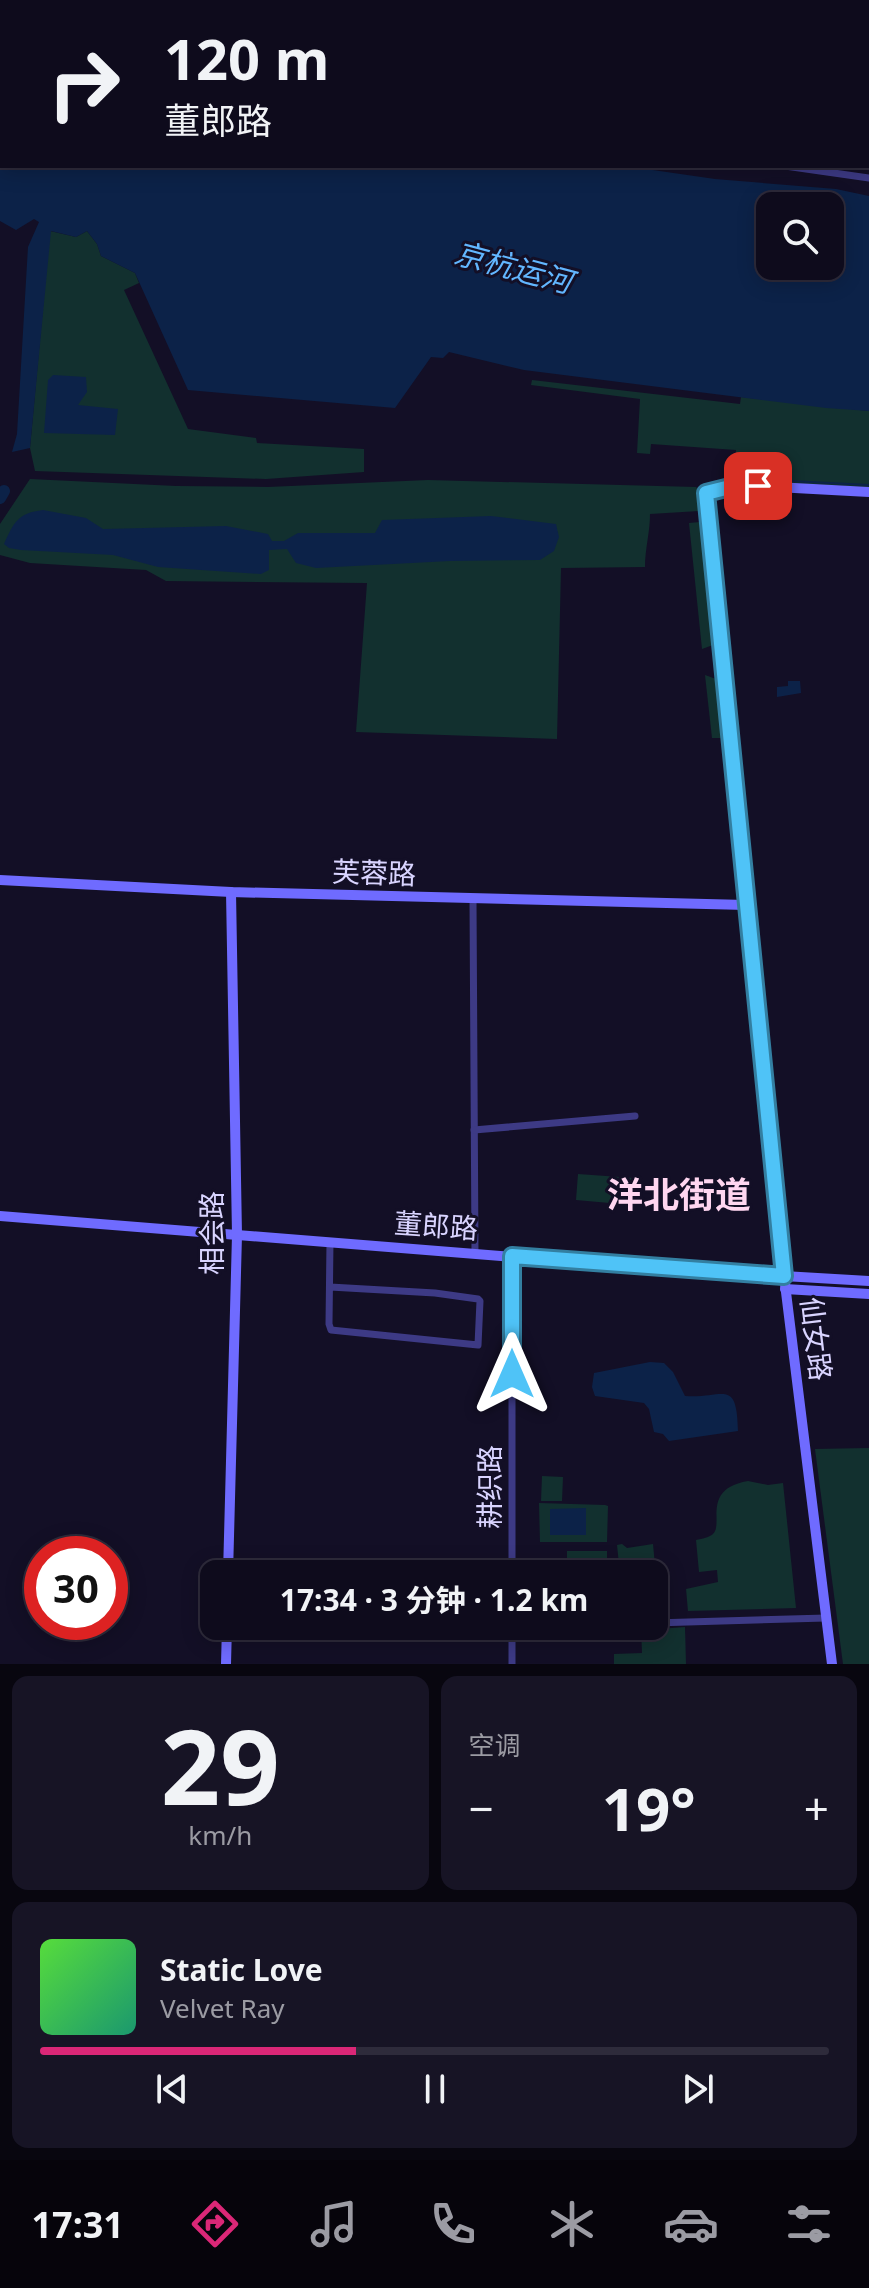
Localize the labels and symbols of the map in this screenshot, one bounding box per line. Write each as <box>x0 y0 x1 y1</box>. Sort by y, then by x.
water label: 京杭运河 <box>450 231 581 303</box>
pin <box>724 452 792 520</box>
street label: 芙蓉路 <box>331 852 417 892</box>
district label: 洋北街道 <box>607 1170 751 1219</box>
street label: 相会路 <box>192 1191 230 1275</box>
street label: 董郎路 <box>393 1203 479 1247</box>
street label: 仙女路 <box>793 1295 841 1383</box>
position arrow <box>470 1332 554 1416</box>
street label: 耕织路 <box>470 1445 508 1529</box>
speed limit sign: 30 <box>24 1536 128 1640</box>

